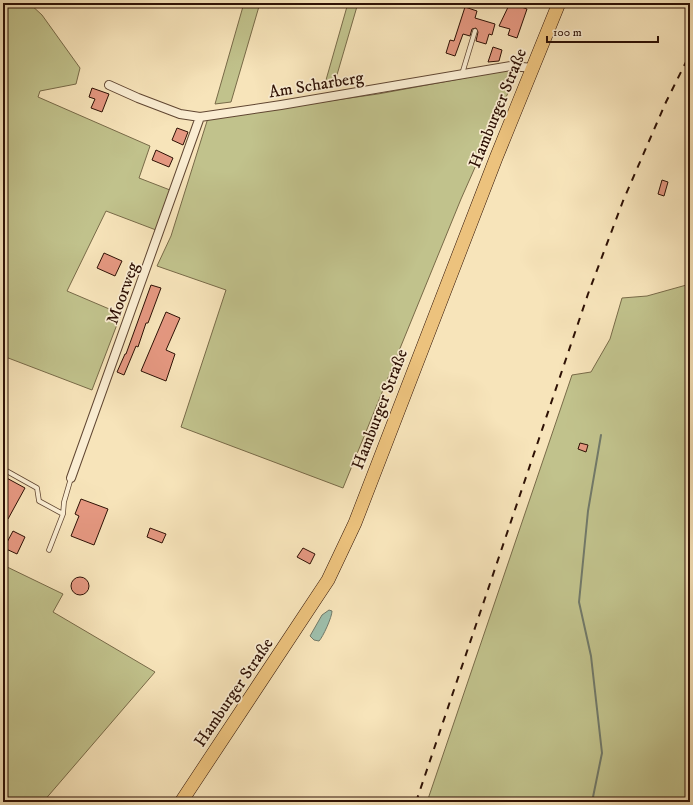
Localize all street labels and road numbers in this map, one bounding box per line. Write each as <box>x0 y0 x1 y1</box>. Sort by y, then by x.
street label: Hamburger Straße <box>464 45 532 171</box>
street label: Am Scharberg <box>267 67 366 103</box>
street label: Moorweg <box>102 259 145 327</box>
street label: Hamburger Straße <box>347 346 413 473</box>
street label: Hamburger Straße <box>189 634 279 751</box>

